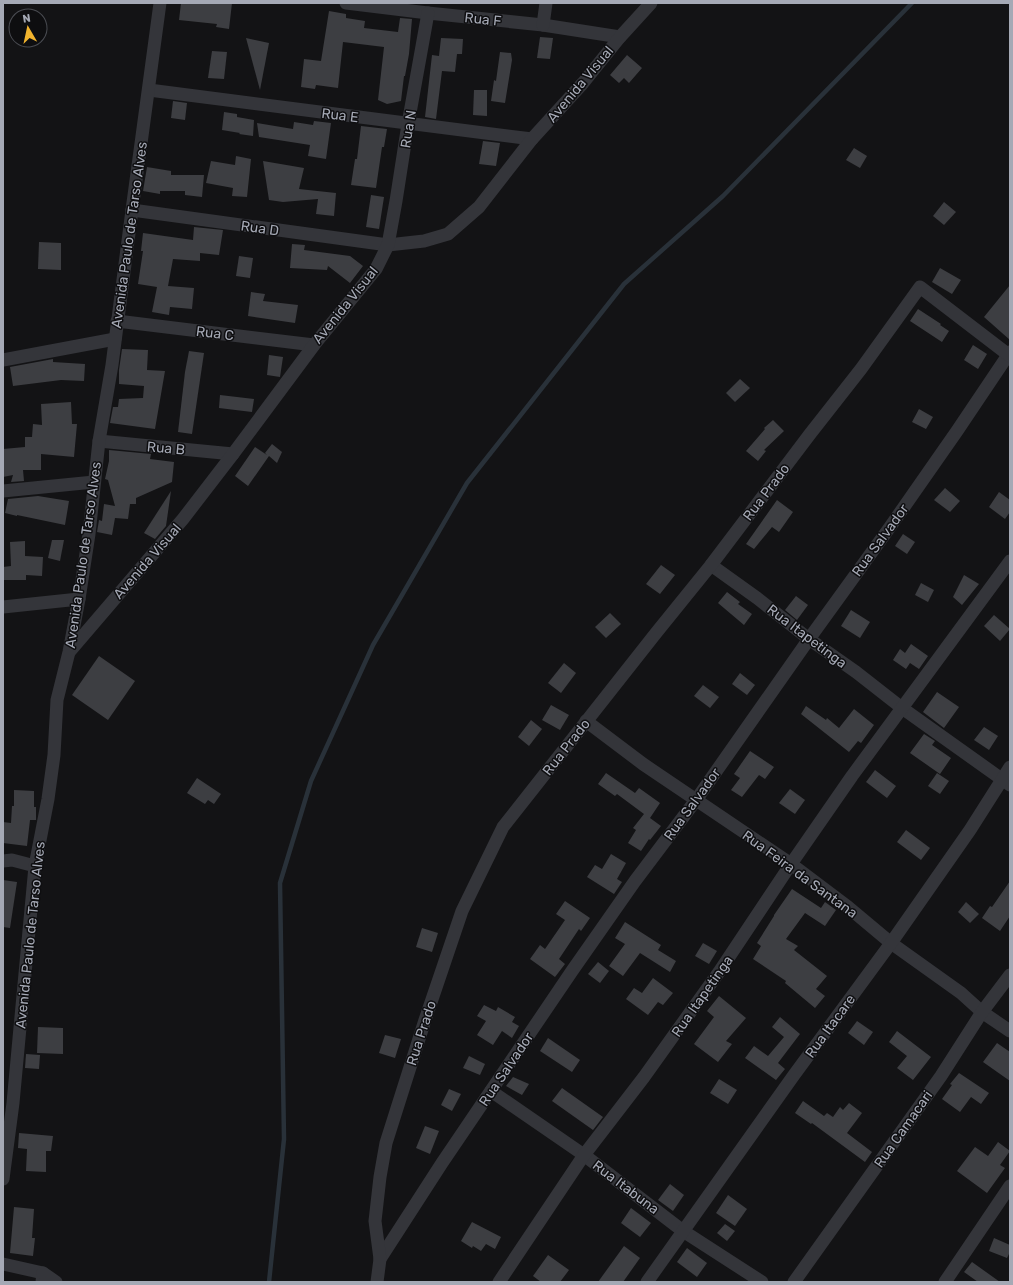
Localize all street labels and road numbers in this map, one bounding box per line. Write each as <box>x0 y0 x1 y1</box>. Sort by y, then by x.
street label: Rua F <box>464 9 502 30</box>
street label: Avenida Visual <box>544 43 617 126</box>
street label: Rua E <box>320 105 359 126</box>
street label: Rua N <box>397 109 420 149</box>
street label: Avenida Paulo de Tarso Alves <box>108 141 151 329</box>
street label: Rua D <box>240 217 280 240</box>
street label: Avenida Visual <box>309 263 382 347</box>
street label: Rua C <box>195 323 235 344</box>
street label: Rua B <box>146 438 186 459</box>
street label: Rua Prado <box>739 460 793 524</box>
street label: Avenida Paulo de Tarso Alves <box>62 461 105 649</box>
street label: Rua Salvador <box>848 500 913 580</box>
street label: Avenida Visual <box>110 520 185 603</box>
street label: Rua Itapetinga <box>764 601 850 672</box>
street label: Rua Prado <box>539 716 594 779</box>
street label: Rua Salvador <box>660 764 725 844</box>
street label: Rua Feira da Santana <box>739 827 861 922</box>
street label: Avenida Paulo de Tarso Alves <box>12 841 49 1029</box>
street label: Rua Itapetinga <box>668 952 737 1040</box>
street label: Rua Itacare <box>802 991 859 1061</box>
street label: Rua Prado <box>403 999 440 1068</box>
street label: Rua Salvador <box>475 1029 538 1109</box>
street label: Rua Camacari <box>871 1087 936 1171</box>
street label: Rua Itabuna <box>589 1157 662 1218</box>

